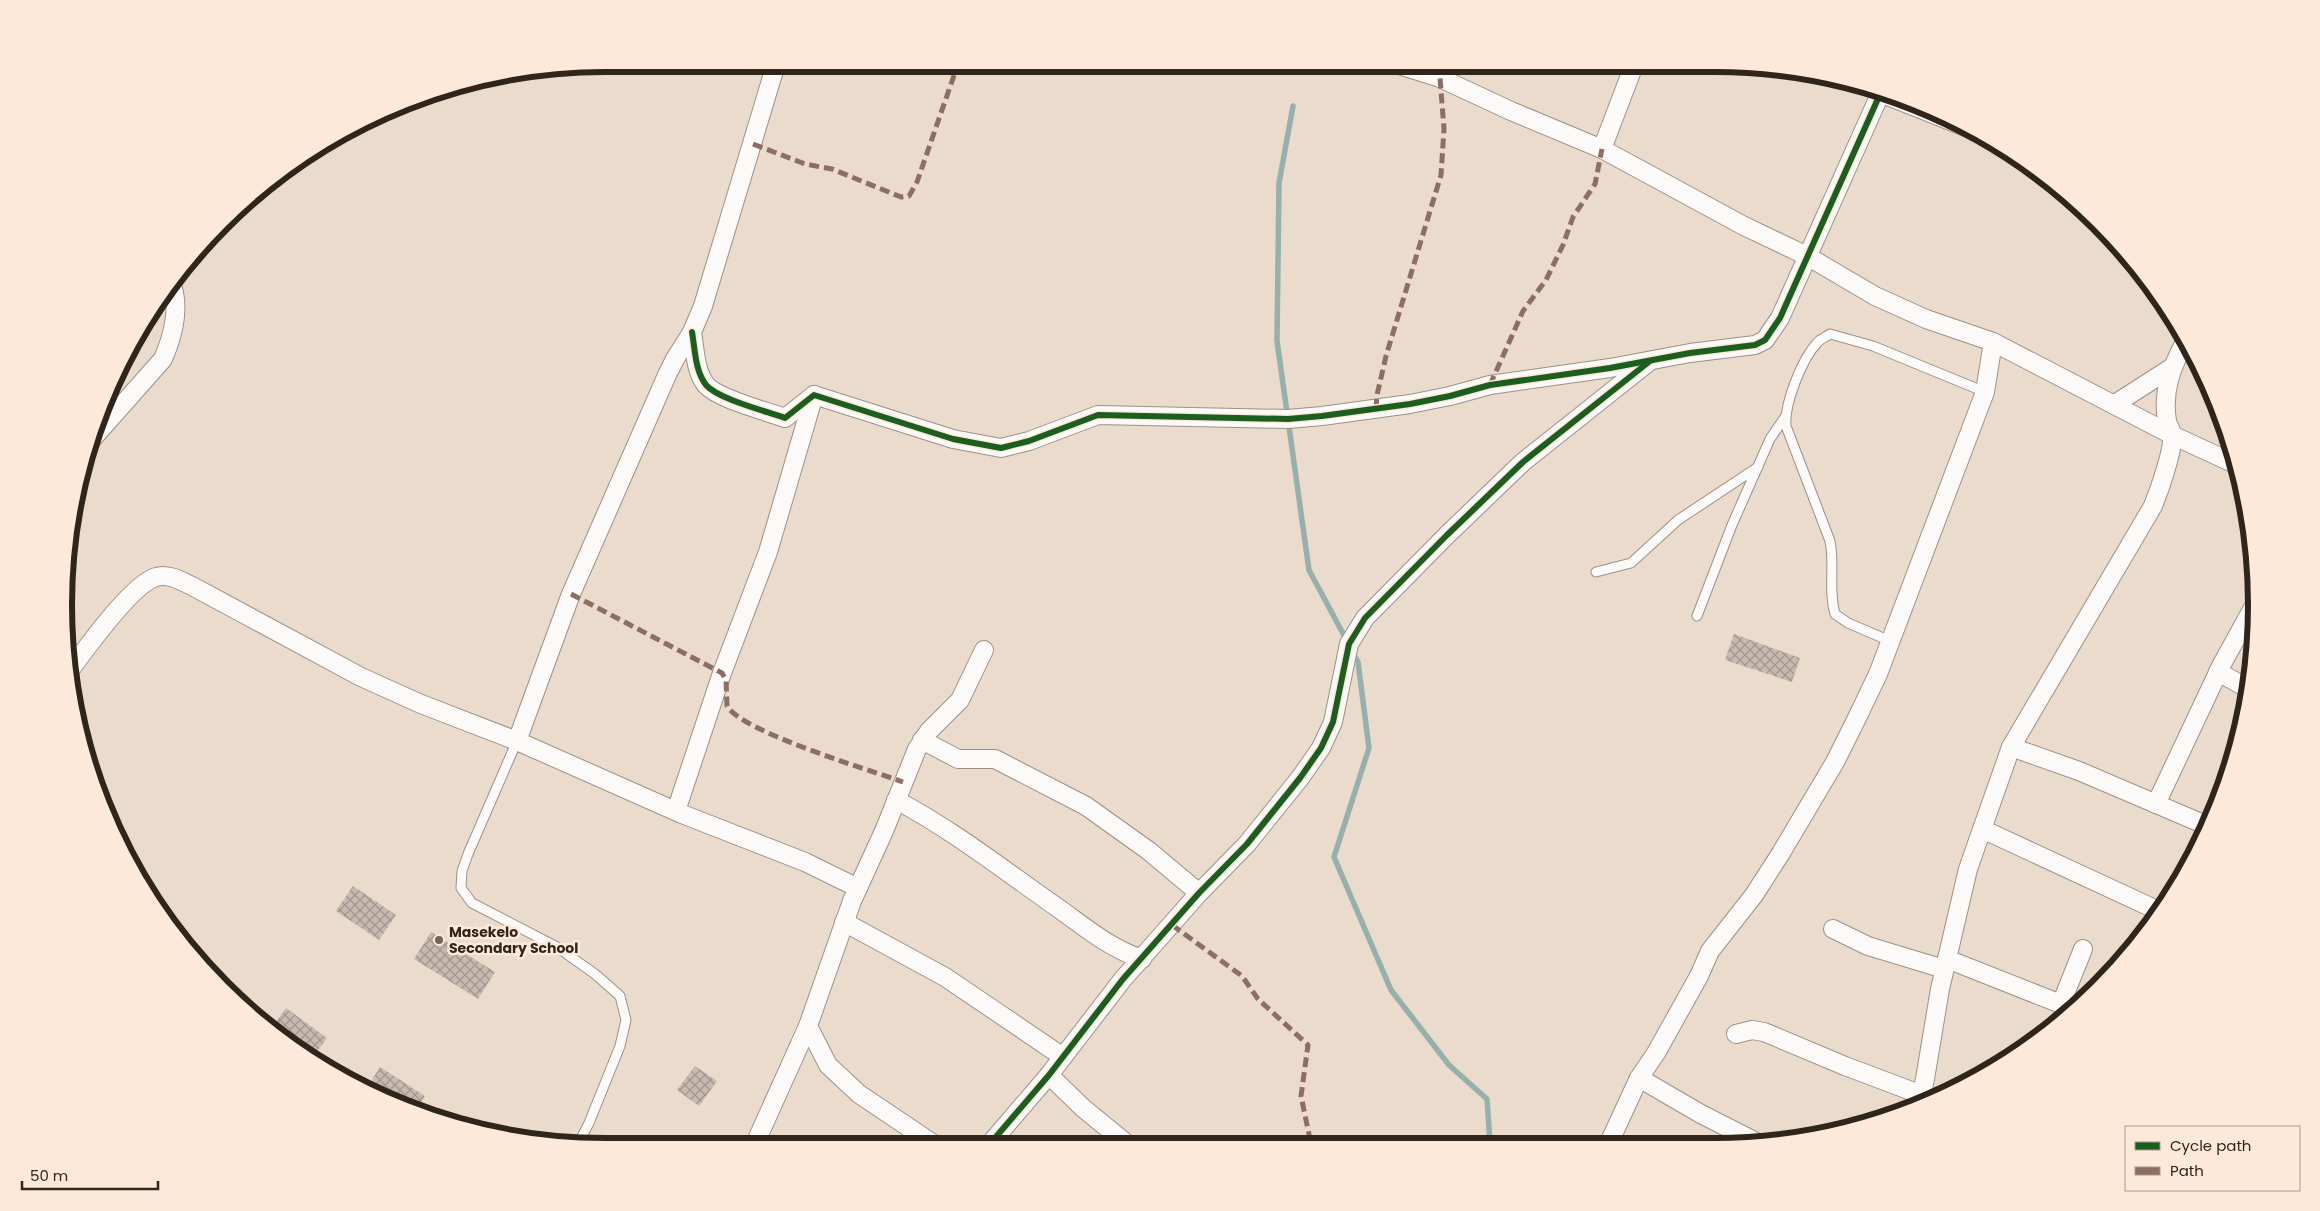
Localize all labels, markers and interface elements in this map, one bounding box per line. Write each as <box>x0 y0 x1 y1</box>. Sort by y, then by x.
place label: Masekelo Secondary School <box>449 922 578 958</box>
marker: Masekelo Secondary School <box>433 934 445 946</box>
legend <box>2125 1126 2300 1191</box>
text: Cycle path <box>2170 1135 2251 1156</box>
scale bar <box>22 1158 159 1190</box>
text: Path <box>2170 1160 2204 1181</box>
text: 50 m <box>30 1165 68 1186</box>

